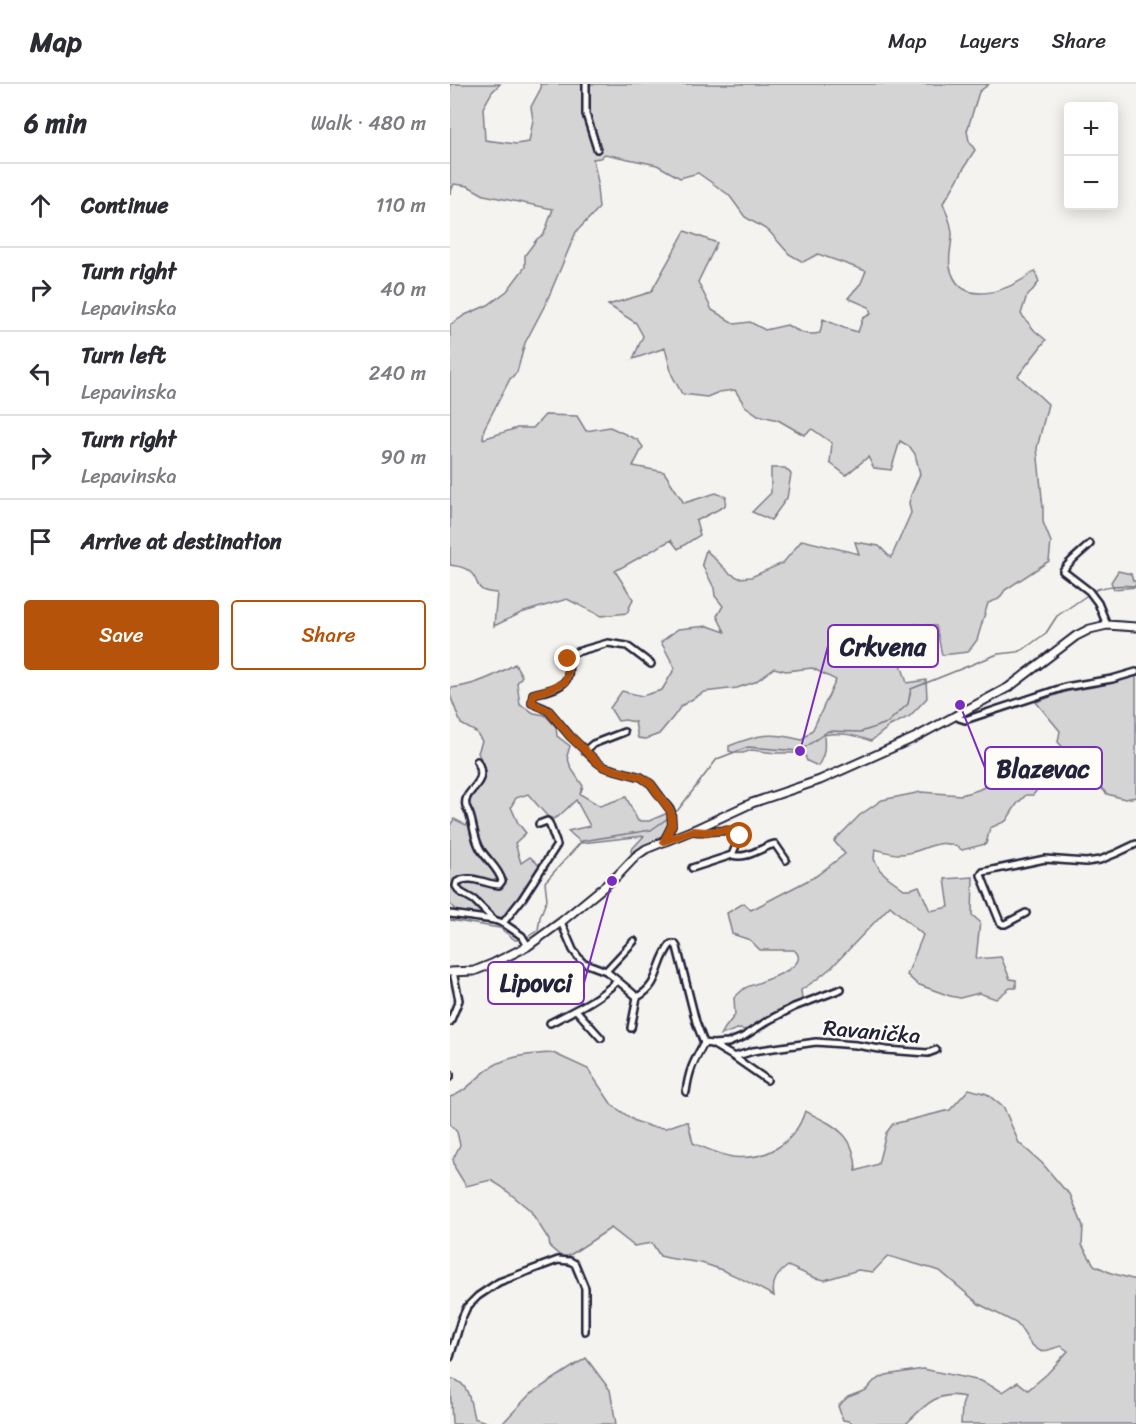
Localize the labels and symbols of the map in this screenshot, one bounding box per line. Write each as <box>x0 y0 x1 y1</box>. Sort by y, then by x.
callout: Crkvena <box>828 625 938 667</box>
text: Crkvena <box>839 626 927 668</box>
route end <box>554 645 580 671</box>
callout: Blazevac <box>985 747 1102 789</box>
text: Blazevac <box>997 748 1090 790</box>
route start <box>726 822 752 848</box>
callout: Lipovci <box>488 962 584 1004</box>
text: Lipovci <box>500 962 574 1004</box>
street label: Ravanička <box>822 1008 922 1055</box>

